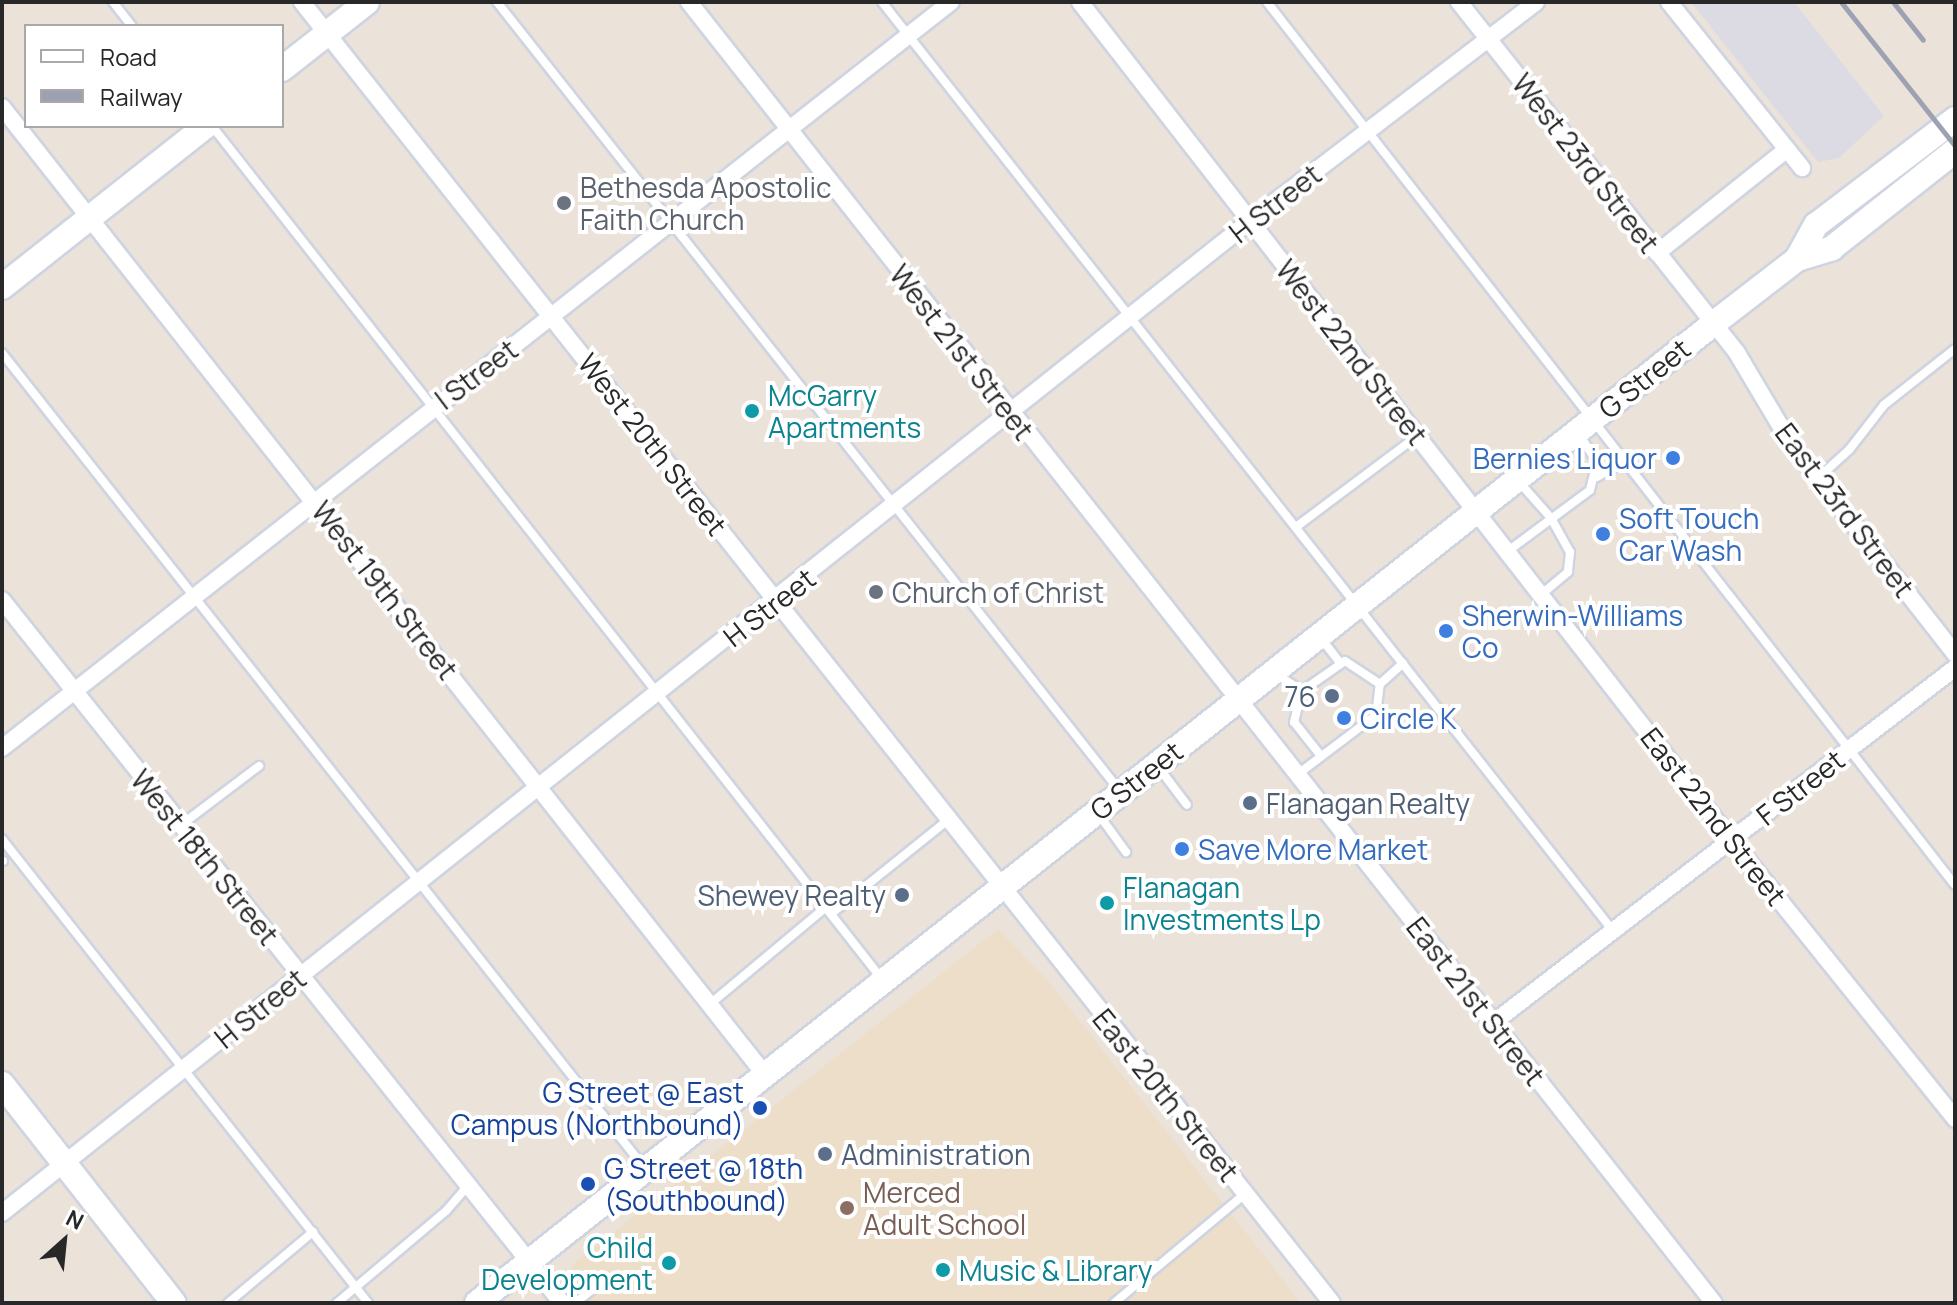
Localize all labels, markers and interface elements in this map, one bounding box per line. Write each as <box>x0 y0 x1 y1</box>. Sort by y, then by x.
legend <box>24 24 284 128</box>
text: Road <box>100 40 157 73</box>
street label: West 23rd Street <box>1506 67 1666 259</box>
text: Railway <box>100 80 183 113</box>
street label: H Street <box>1222 157 1328 249</box>
place label: Bethesda Apostolic Faith Church <box>580 170 831 236</box>
marker: Bethesda Apostolic Faith Church <box>555 194 573 212</box>
street label: West 22nd Street <box>1269 253 1435 451</box>
street label: West 21st Street <box>883 258 1041 446</box>
street label: G Street <box>1592 331 1696 425</box>
street label: I Street <box>428 332 524 416</box>
street label: West 20th Street <box>572 347 734 541</box>
place label: McGarry Apartments <box>768 378 921 444</box>
marker: McGarry Apartments <box>743 402 761 420</box>
street label: East 23rd Street <box>1769 417 1921 603</box>
place label: Bernies Liquor <box>1473 441 1657 475</box>
marker: Bernies Liquor <box>1664 449 1682 467</box>
street label: West 19th Street <box>305 494 465 686</box>
place label: Soft Touch Car Wash <box>1619 501 1759 567</box>
marker: Soft Touch Car Wash <box>1594 525 1612 543</box>
street label: H Street <box>716 561 822 653</box>
place label: Church of Christ <box>892 575 1104 609</box>
marker: Church of Christ <box>867 583 885 601</box>
place label: Sherwin-Williams Co <box>1462 598 1683 664</box>
marker: Sherwin-Williams Co <box>1437 622 1455 640</box>
place label: 76 <box>1285 679 1316 713</box>
marker: 76 <box>1323 687 1341 705</box>
place label: Circle K <box>1360 701 1457 735</box>
marker: Circle K <box>1335 709 1353 727</box>
street label: East 22nd Street <box>1634 721 1794 911</box>
street label: G Street <box>1083 734 1189 826</box>
street label: F Street <box>1749 742 1851 832</box>
street label: West 18th Street <box>124 763 286 951</box>
place label: Flanagan Realty <box>1266 786 1470 820</box>
marker: Flanagan Realty <box>1241 794 1259 812</box>
place label: Save More Market <box>1198 832 1428 866</box>
marker: Save More Market <box>1173 840 1191 858</box>
place label: Flanagan Investments Lp <box>1123 870 1321 936</box>
place label: Shewey Realty <box>698 878 886 912</box>
marker: Shewey Realty <box>893 886 911 904</box>
marker: Flanagan Investments Lp <box>1098 894 1116 912</box>
street label: East 21st Street <box>1400 910 1552 1092</box>
street label: H Street <box>208 961 312 1055</box>
street label: East 20th Street <box>1086 1002 1246 1188</box>
place label: G Street @ East Campus (Northbound) <box>451 1075 744 1141</box>
marker: G Street @ East Campus (Northbound) <box>751 1099 769 1117</box>
place label: Administration <box>841 1137 1031 1171</box>
marker: Administration <box>816 1145 834 1163</box>
place label: G Street @ 18th (Southbound) <box>604 1151 803 1217</box>
marker: G Street @ 18th (Southbound) <box>579 1175 597 1193</box>
place label: Merced Adult School <box>863 1175 1026 1241</box>
marker: Merced Adult School <box>838 1199 856 1217</box>
north arrow <box>24 1201 104 1281</box>
text: N <box>61 1203 89 1237</box>
place label: Child Development <box>481 1230 653 1296</box>
place label: Music & Library <box>959 1253 1153 1287</box>
marker: Child Development <box>660 1254 678 1272</box>
marker: Music & Library <box>934 1261 952 1279</box>

